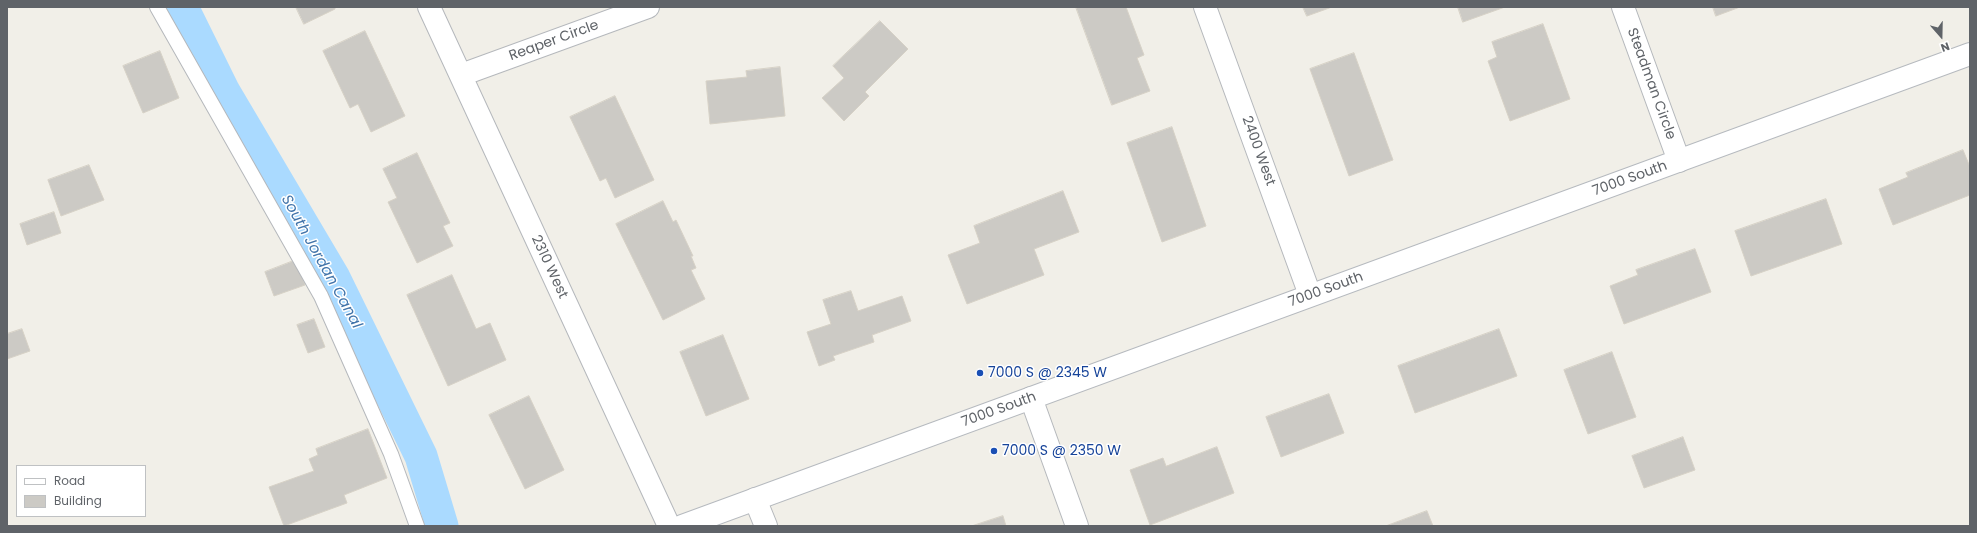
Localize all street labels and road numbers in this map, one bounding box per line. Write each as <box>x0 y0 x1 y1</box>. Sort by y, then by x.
street label: Reaper Circle <box>507 17 601 65</box>
street label: Steadman Circle <box>1623 26 1679 142</box>
street label: 2400 West <box>1238 114 1278 188</box>
street label: 7000 South <box>1591 158 1669 200</box>
street label: 2310 West <box>527 233 571 301</box>
street label: 7000 South <box>1287 269 1365 311</box>
street label: 7000 South <box>960 389 1038 431</box>

